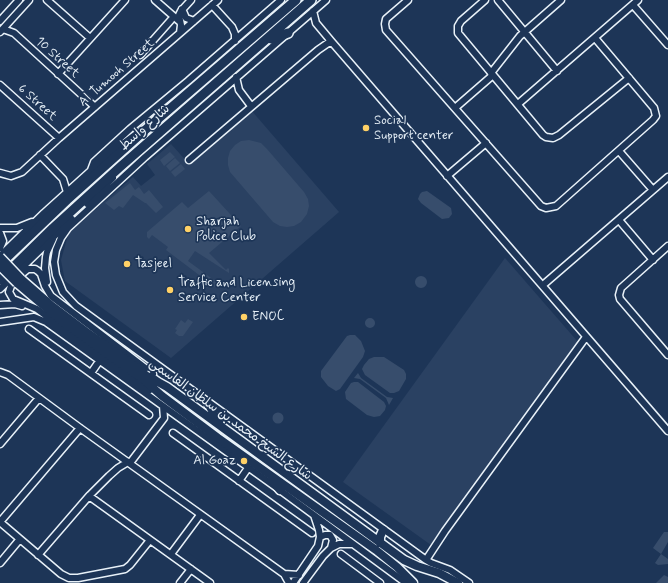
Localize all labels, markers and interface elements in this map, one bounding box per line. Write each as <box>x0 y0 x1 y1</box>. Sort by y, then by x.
street label: 10 Street <box>32 34 82 82</box>
street label: Al Tumooh Street <box>76 36 158 110</box>
street label: 6 Street <box>14 81 60 125</box>
street label: شارع واسط <box>117 102 173 154</box>
place label: Social Support center <box>374 113 453 144</box>
marker: Social Support center <box>361 123 371 133</box>
place label: Sharjah Police Club <box>196 214 256 245</box>
marker: Sharjah Police Club <box>183 224 193 234</box>
place label: Tasjeel <box>135 256 172 272</box>
marker: Tasjeel <box>122 259 132 269</box>
place label: Traffic and Licensing Service Center <box>178 275 295 306</box>
marker: Traffic and Licensing Service Center <box>165 285 175 295</box>
place label: ENOC <box>252 309 284 325</box>
marker: ENOC <box>239 312 249 322</box>
street label: شارع الشيخ محمد بن سلطان القاسمي <box>146 356 314 484</box>
place label: Al Goaz <box>193 453 236 469</box>
marker: Al Goaz <box>239 456 249 466</box>

